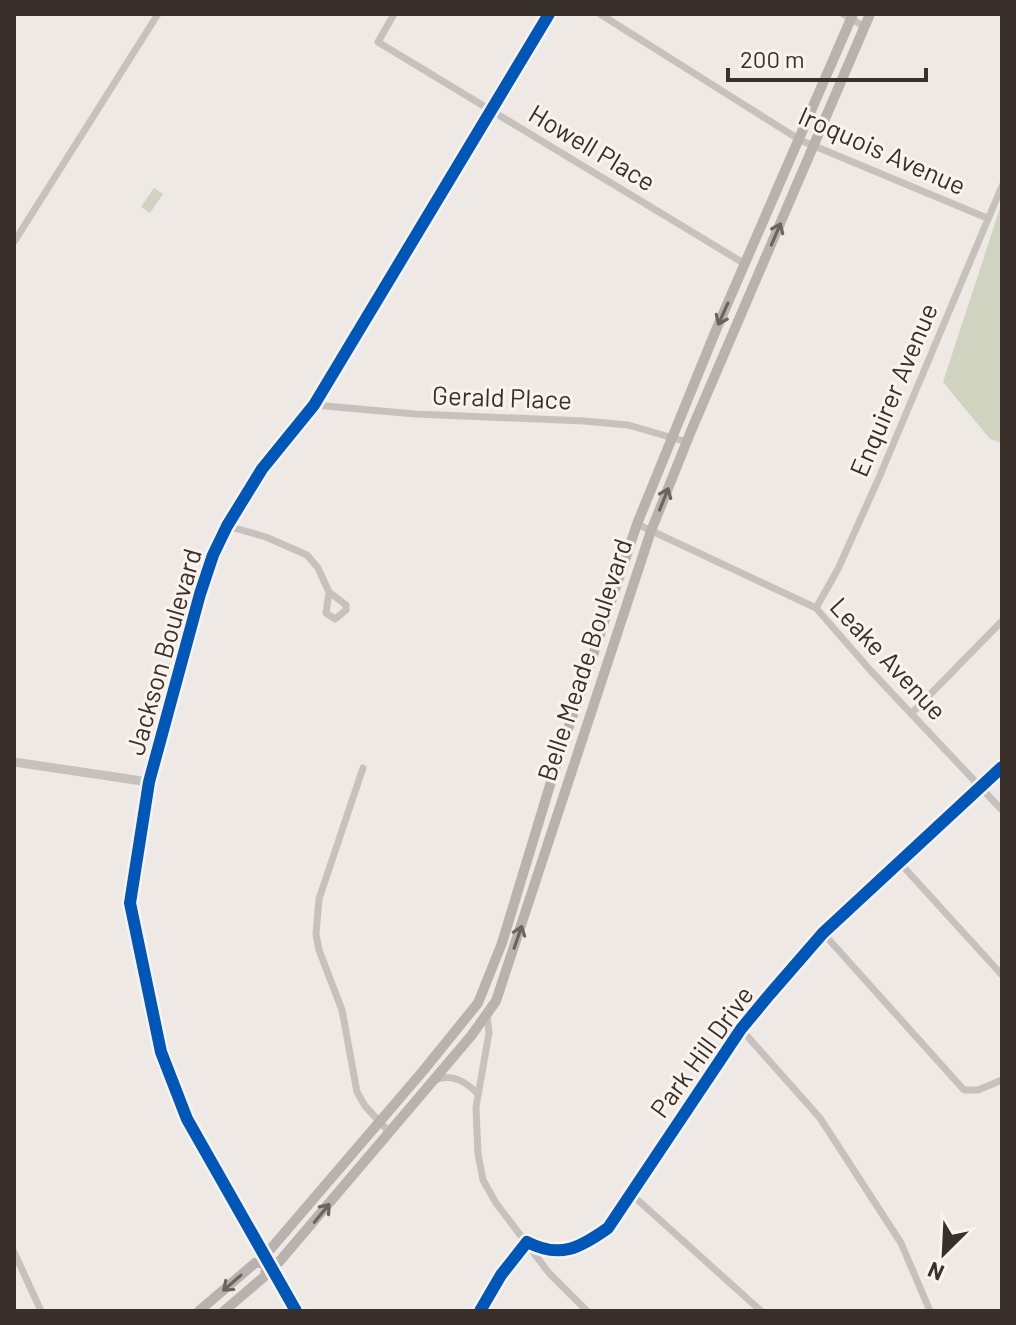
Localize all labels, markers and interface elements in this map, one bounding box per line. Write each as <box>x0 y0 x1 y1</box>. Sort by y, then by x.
scale bar <box>728 32 926 82</box>
text: 200 m <box>740 44 805 73</box>
street label: Howell Place <box>524 97 662 197</box>
street label: Iroquois Avenue <box>794 99 971 200</box>
one-way arrow <box>770 222 785 246</box>
street label: Enquirer Avenue <box>842 298 943 481</box>
one-way arrow <box>715 301 730 326</box>
street label: Gerald Place <box>432 379 572 414</box>
one-way arrow <box>658 487 673 512</box>
street label: Belle Meade Boulevard <box>530 535 637 785</box>
street label: Jackson Boulevard <box>118 545 207 758</box>
street label: Leake Avenue <box>825 590 954 726</box>
one-way arrow <box>512 925 527 950</box>
street label: Park Hill Drive <box>643 979 759 1123</box>
one-way arrow <box>313 1203 331 1224</box>
north arrow <box>904 1213 984 1293</box>
text: N <box>923 1257 947 1287</box>
one-way arrow <box>222 1274 242 1292</box>

